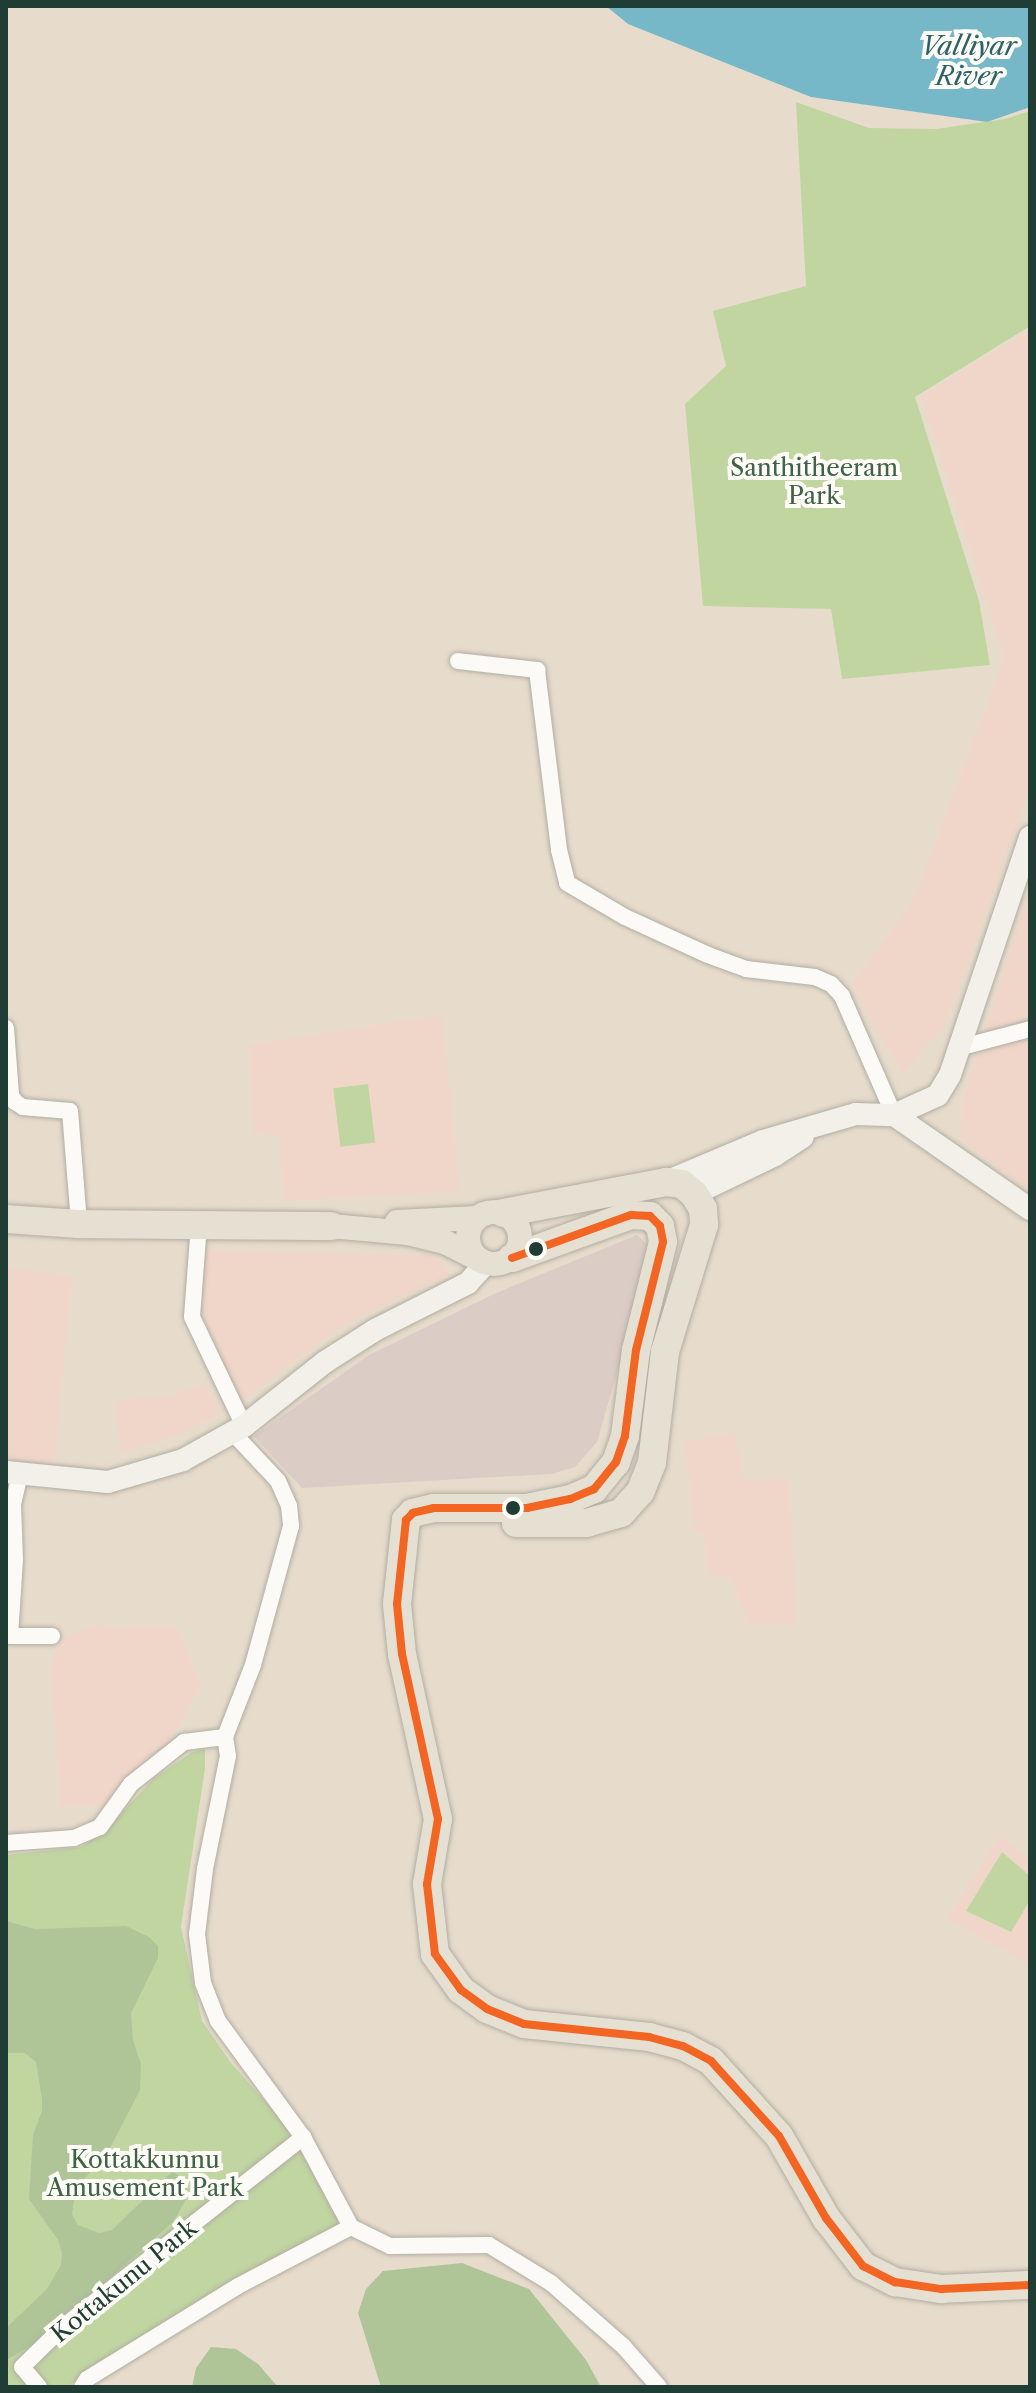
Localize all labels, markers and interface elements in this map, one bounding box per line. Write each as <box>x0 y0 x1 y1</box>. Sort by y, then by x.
water label: Valliyar River <box>921 31 1017 92</box>
park label: Santhitheeram Park <box>730 454 898 510</box>
unlabelled marker <box>528 1241 544 1257</box>
unlabelled marker <box>505 1500 521 1516</box>
park label: Kottakkunnu Amusement Park <box>47 2146 243 2202</box>
street label: Kottakunu Park <box>45 2213 203 2349</box>

